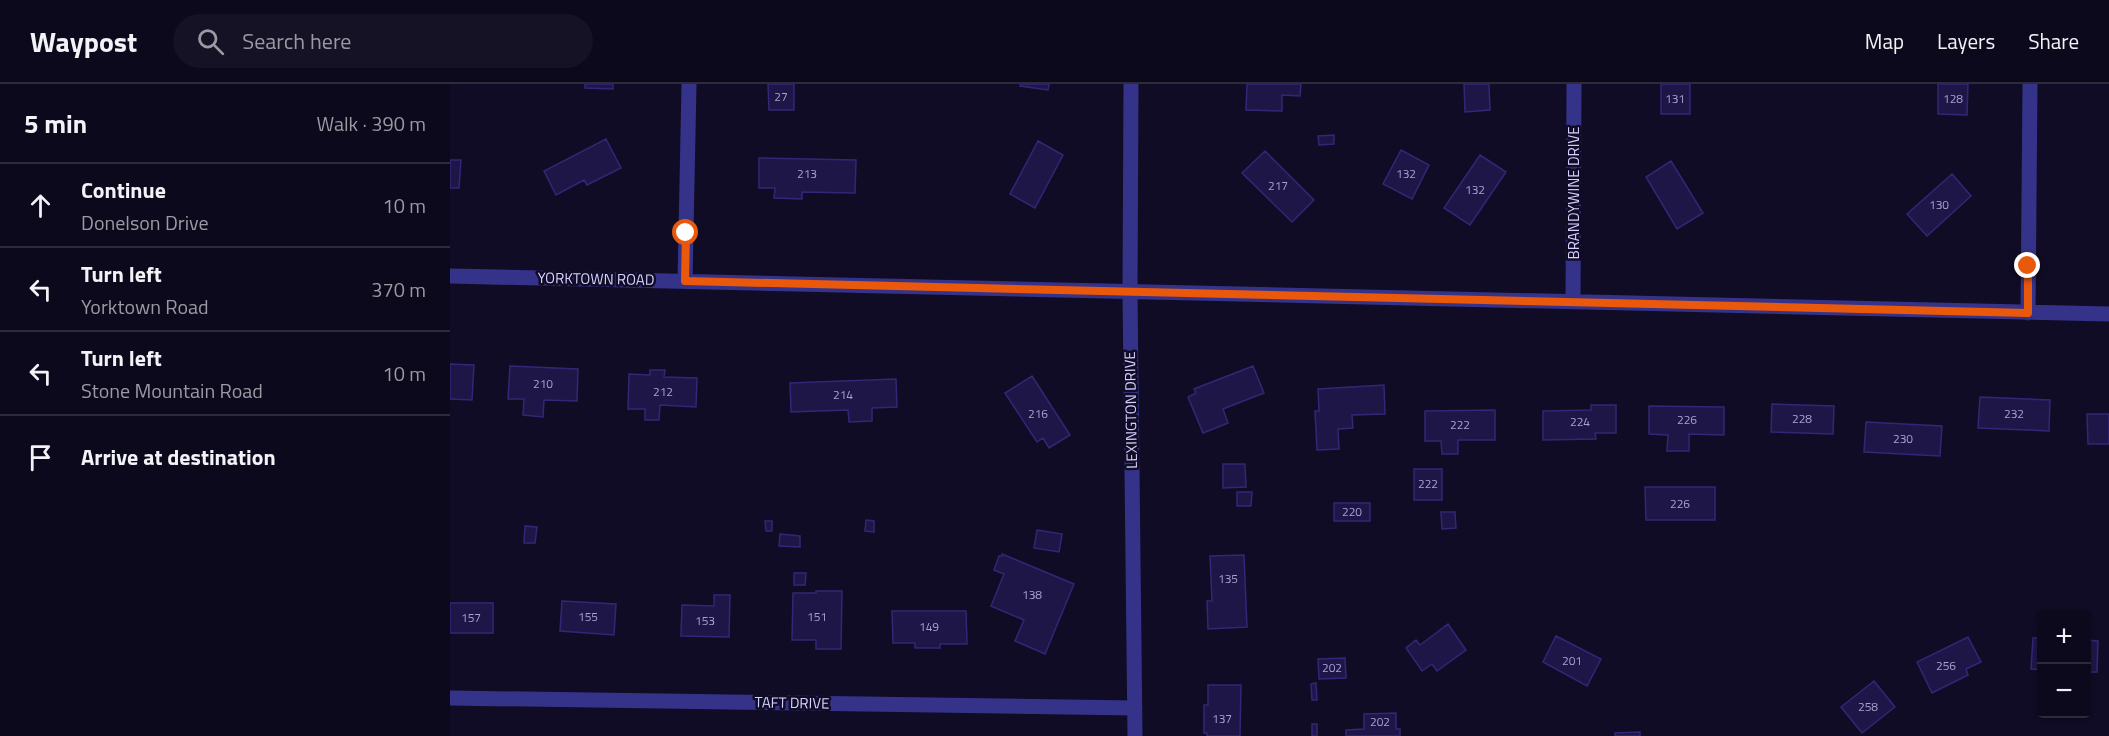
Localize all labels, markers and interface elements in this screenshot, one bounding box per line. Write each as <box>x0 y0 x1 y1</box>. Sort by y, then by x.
search box <box>173 14 593 68</box>
text: Waypost <box>30 20 137 63</box>
text: Search here <box>242 24 351 58</box>
icon: search <box>194 25 227 58</box>
text: Map <box>1865 25 1904 57</box>
text: Layers <box>1937 25 1995 57</box>
text: Share <box>2028 25 2079 57</box>
house number: 27 <box>774 87 788 106</box>
house number: 131 <box>1665 89 1685 108</box>
house number: 128 <box>1943 89 1963 108</box>
text: 5 min <box>24 104 87 143</box>
text: Walk · 390 m <box>317 108 426 139</box>
street label: BRANDYWINE DRIVE <box>1562 126 1585 260</box>
house number: 213 <box>797 164 817 183</box>
house number: 132 <box>1396 164 1416 183</box>
text: Continue <box>81 173 166 207</box>
house number: 217 <box>1268 176 1288 195</box>
house number: 132 <box>1465 180 1485 199</box>
icon: ahead <box>24 189 57 222</box>
text: 10 m <box>382 190 426 221</box>
house number: 130 <box>1929 195 1949 214</box>
text: Donelson Drive <box>81 207 209 238</box>
route start <box>672 219 698 245</box>
route end <box>2014 252 2040 278</box>
text: Turn left <box>81 257 162 291</box>
street label: YORKTOWN ROAD <box>537 266 655 291</box>
icon: left <box>24 273 57 306</box>
text: 370 m <box>371 274 426 305</box>
text: Yorktown Road <box>81 291 209 322</box>
text: Turn left <box>81 341 162 375</box>
street label: LEXINGTON DRIVE <box>1118 351 1143 469</box>
icon: left <box>24 357 57 390</box>
text: 10 m <box>382 358 426 389</box>
house number: 210 <box>533 374 553 393</box>
text: Stone Mountain Road <box>81 375 263 406</box>
house number: 212 <box>653 382 673 401</box>
house number: 214 <box>833 385 853 404</box>
house number: 216 <box>1028 404 1048 423</box>
house number: 232 <box>2004 404 2024 423</box>
house number: 228 <box>1792 409 1812 428</box>
house number: 226 <box>1677 410 1697 429</box>
house number: 224 <box>1570 412 1590 431</box>
house number: 222 <box>1450 415 1470 434</box>
house number: 230 <box>1893 429 1913 448</box>
text: Arrive at destination <box>81 440 276 474</box>
icon: arrive <box>24 441 57 474</box>
house number: 222 <box>1418 474 1438 493</box>
house number: 226 <box>1670 494 1690 513</box>
house number: 220 <box>1342 502 1362 521</box>
house number: 135 <box>1218 569 1238 588</box>
house number: 138 <box>1022 585 1042 604</box>
house number: 155 <box>578 607 598 626</box>
house number: 151 <box>807 607 827 626</box>
house number: 157 <box>461 608 481 627</box>
map controls <box>2037 610 2091 718</box>
button: + <box>2037 610 2091 664</box>
house number: 153 <box>695 611 715 630</box>
house number: 149 <box>919 617 939 636</box>
house number: 201 <box>1562 651 1582 670</box>
house number: 256 <box>1936 656 1956 675</box>
house number: 202 <box>1322 658 1342 677</box>
button: − <box>2037 664 2091 718</box>
street label: TAFT DRIVE <box>754 690 830 715</box>
house number: 258 <box>1858 697 1878 716</box>
house number: 137 <box>1212 709 1232 728</box>
house number: 202 <box>1370 712 1390 731</box>

